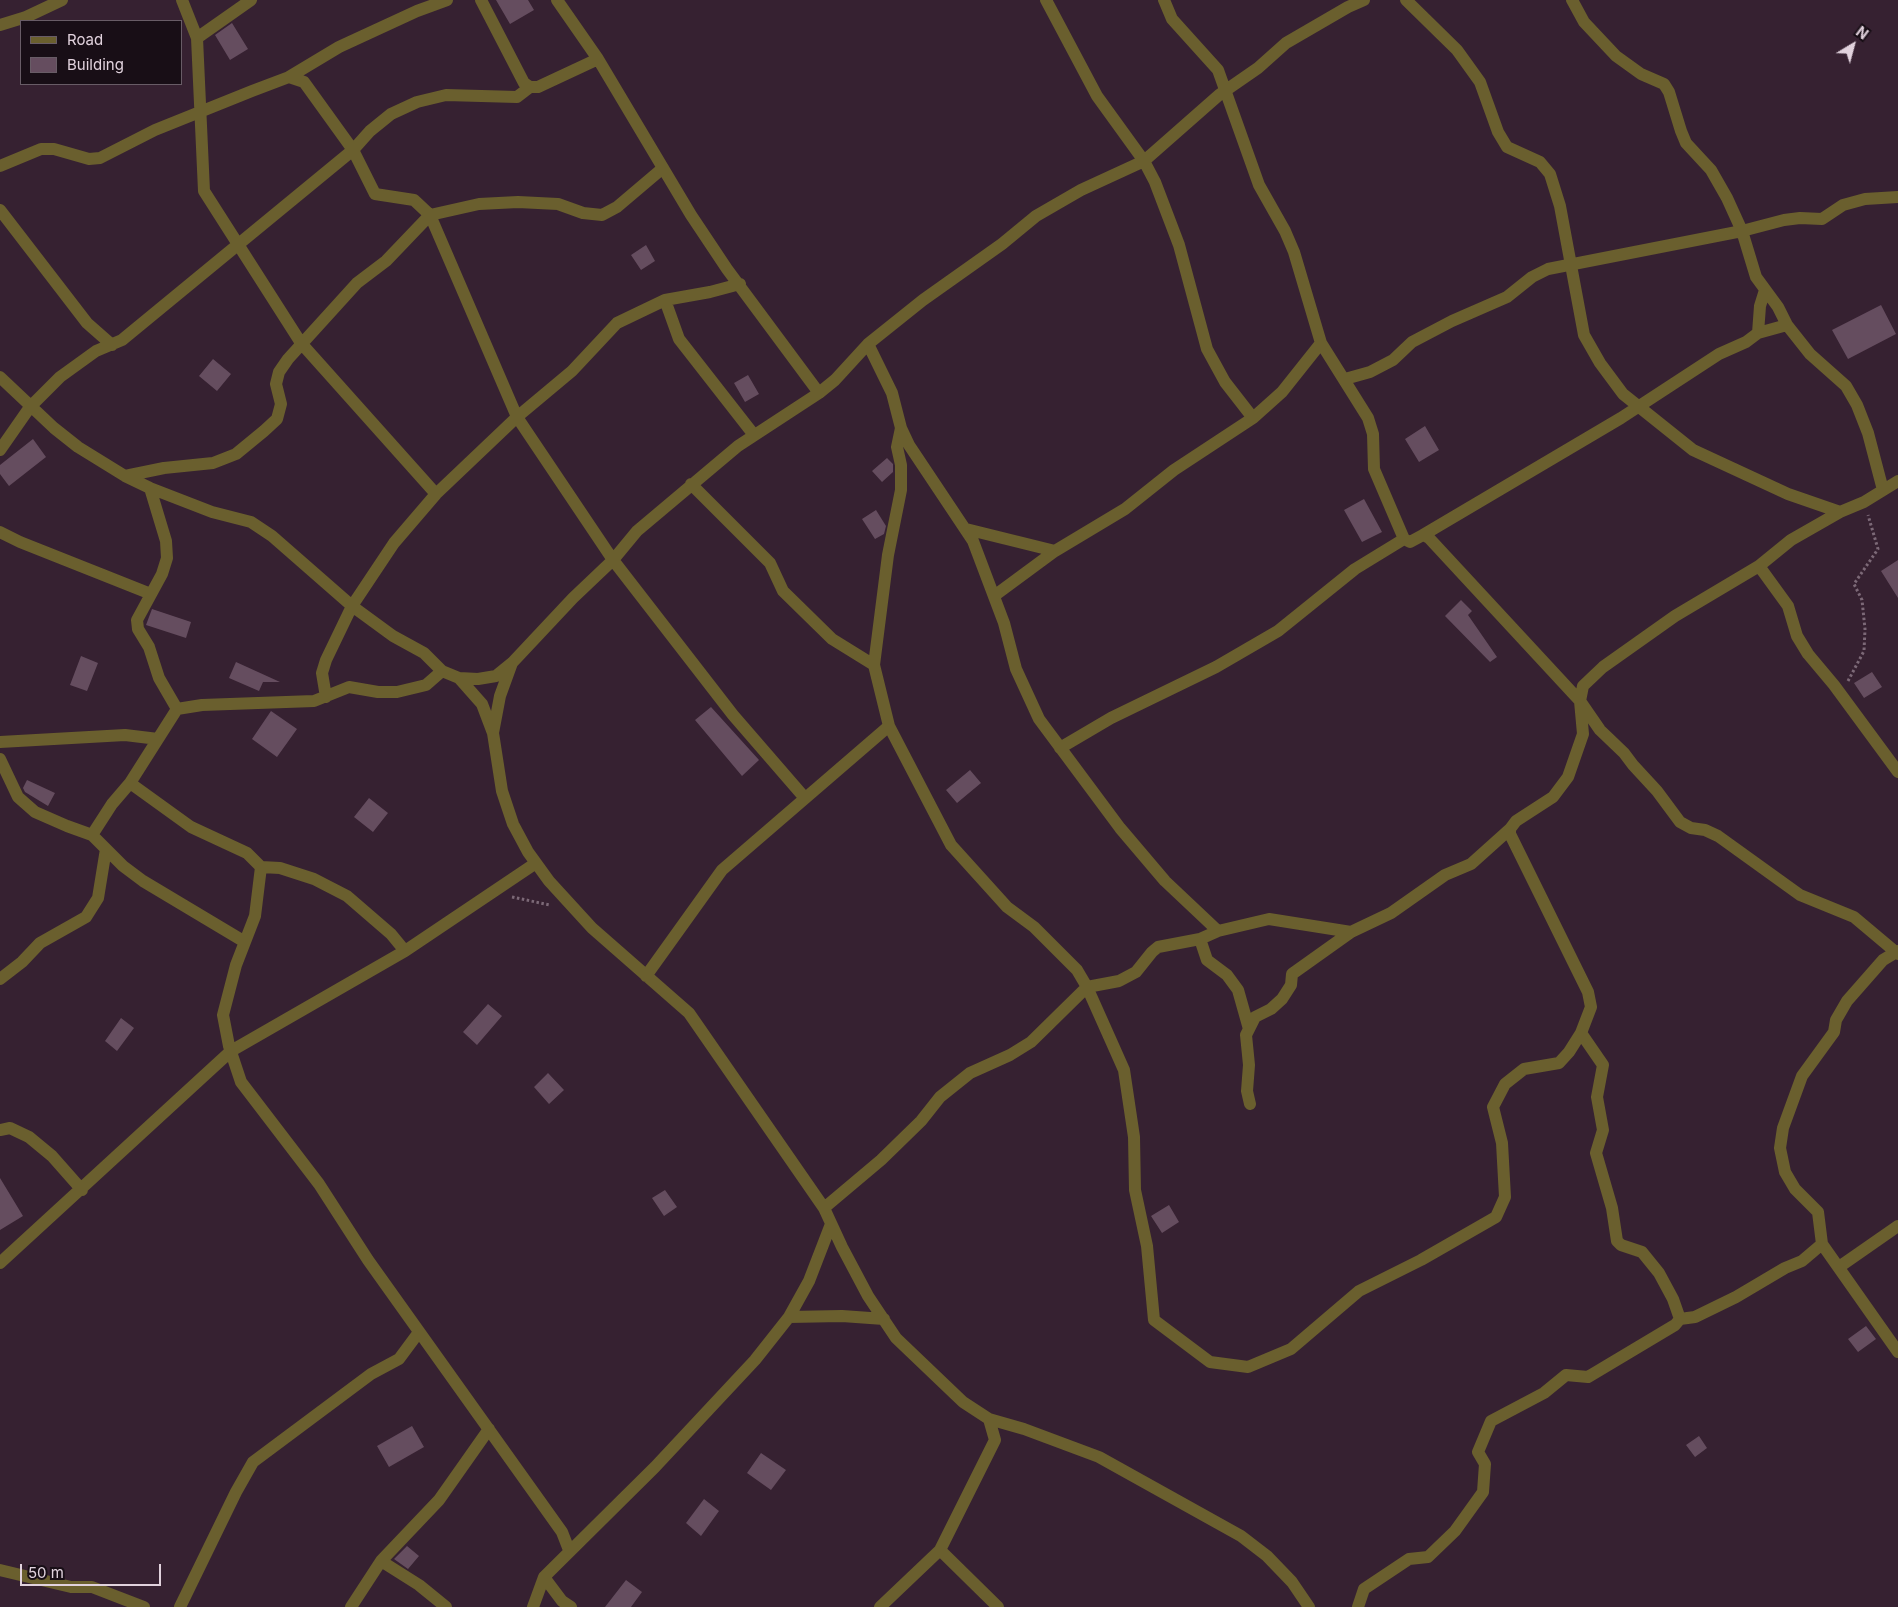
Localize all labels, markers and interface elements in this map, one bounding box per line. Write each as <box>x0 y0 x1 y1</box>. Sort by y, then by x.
legend <box>20 20 182 85</box>
north arrow <box>1828 20 1878 70</box>
text: N <box>1853 23 1872 43</box>
text: Road <box>67 30 103 49</box>
text: Building <box>67 55 124 74</box>
scale bar <box>22 1554 164 1586</box>
text: 50 m <box>28 1563 64 1582</box>

